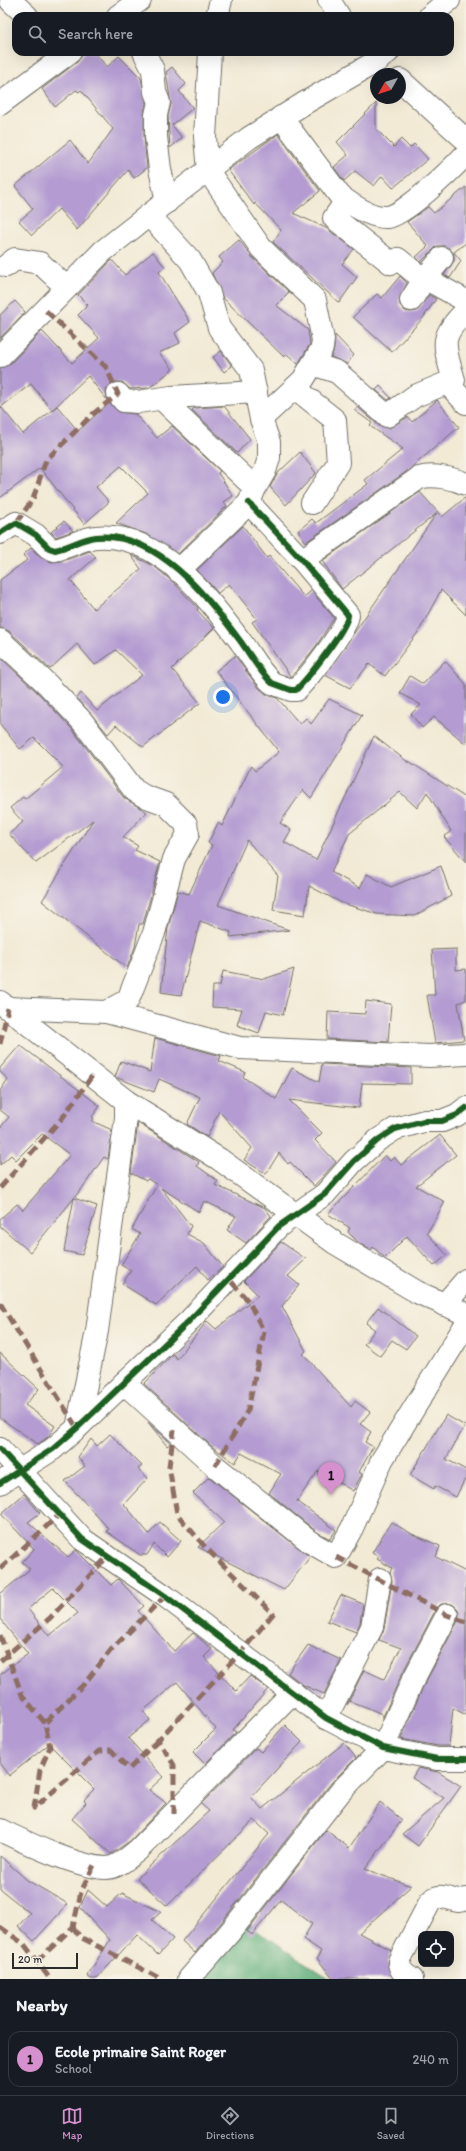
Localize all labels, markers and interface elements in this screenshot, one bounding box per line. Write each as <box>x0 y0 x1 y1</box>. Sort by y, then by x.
search box <box>12 12 454 56</box>
icon: search <box>26 23 48 45</box>
text: Search here <box>58 25 133 43</box>
north arrow <box>370 68 406 104</box>
your location <box>213 687 233 707</box>
pin: 1 <box>318 1462 344 1495</box>
map controls <box>418 1931 454 1967</box>
button: locate <box>418 1931 454 1967</box>
scale bar <box>12 1951 78 1970</box>
text: 20 m <box>18 1953 42 1966</box>
text: Nearby <box>16 1995 68 2015</box>
text: Ecole primaire Saint Roger <box>55 2043 226 2061</box>
text: 1 <box>27 2052 33 2067</box>
text: 240 m <box>412 2052 449 2067</box>
text: School <box>55 2061 92 2076</box>
tab: Map <box>61 2105 83 2142</box>
tab: Directions <box>206 2105 254 2142</box>
tab: Saved <box>377 2105 405 2142</box>

